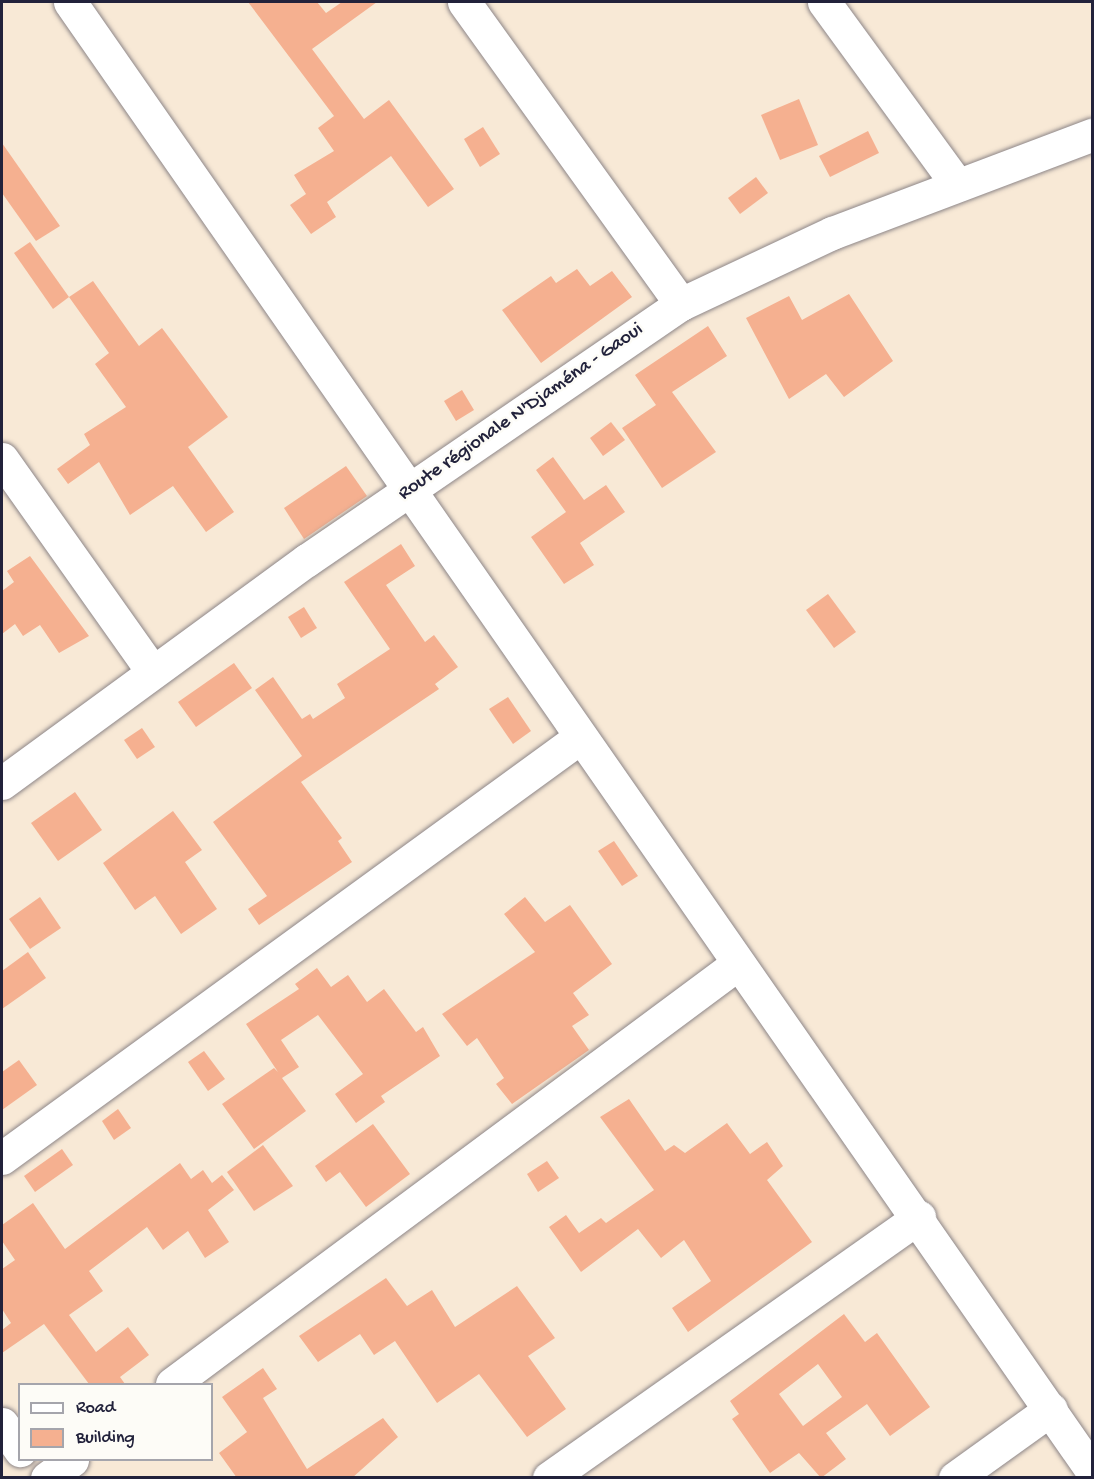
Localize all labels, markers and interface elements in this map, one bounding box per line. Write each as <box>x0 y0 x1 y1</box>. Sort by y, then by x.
street label: Route régionale N'Djaména - Gaoui <box>394 318 648 506</box>
legend <box>18 1383 213 1461</box>
text: Road <box>76 1398 115 1419</box>
text: Building <box>76 1428 135 1449</box>

